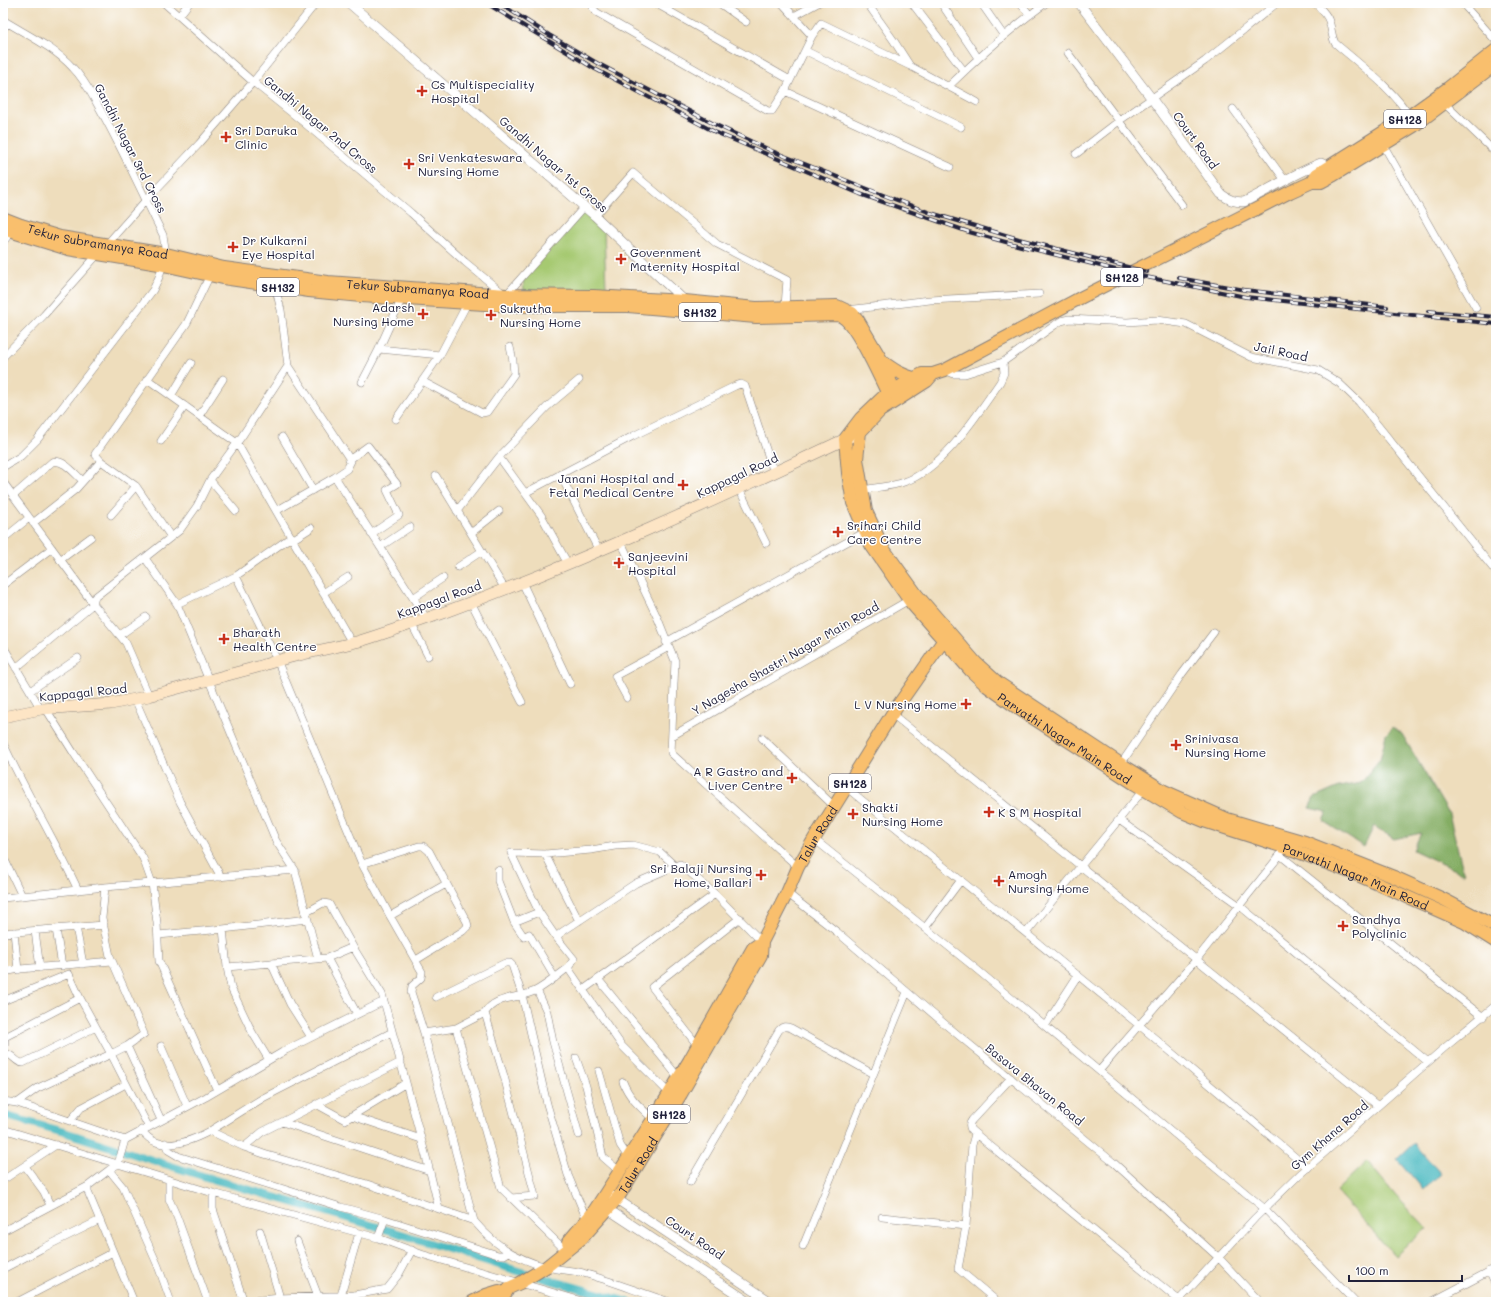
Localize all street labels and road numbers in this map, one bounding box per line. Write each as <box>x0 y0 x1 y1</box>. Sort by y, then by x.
street label: Gandhi Nagar 2nd Cross <box>261 72 381 176</box>
street label: Gandhi Nagar 3rd Cross <box>91 80 171 216</box>
street label: Court Road <box>1170 108 1222 172</box>
road number: SH128 <box>1384 110 1426 128</box>
street label: Gandhi Nagar 1st Cross <box>496 112 612 216</box>
street label: Tekur Subramanya Road <box>26 220 170 262</box>
road number: SH128 <box>1101 268 1143 286</box>
street label: Tekur Subramanya Road <box>346 275 490 302</box>
road number: SH132 <box>257 278 299 296</box>
road number: SH132 <box>679 303 721 321</box>
street label: Jail Road <box>1253 338 1310 365</box>
street label: Kappagal Road <box>694 449 781 501</box>
street label: Kappagal Road <box>395 576 484 622</box>
street label: Y Nagesha Shastri Nagar Main Road <box>688 597 882 718</box>
street label: Kappagal Road <box>38 679 128 705</box>
street label: Parvathi Nagar Main Road <box>995 689 1135 788</box>
road number: SH128 <box>829 774 871 792</box>
street label: Talur Road <box>794 803 841 866</box>
street label: Parvathi Nagar Main Road <box>1281 839 1431 913</box>
street label: Basava Bhavan Road <box>983 1039 1088 1129</box>
street label: Gym Khana Road <box>1287 1097 1372 1173</box>
road number: SH128 <box>648 1105 690 1123</box>
street label: Talur Road <box>614 1134 661 1197</box>
street label: Court Road <box>663 1212 728 1263</box>

